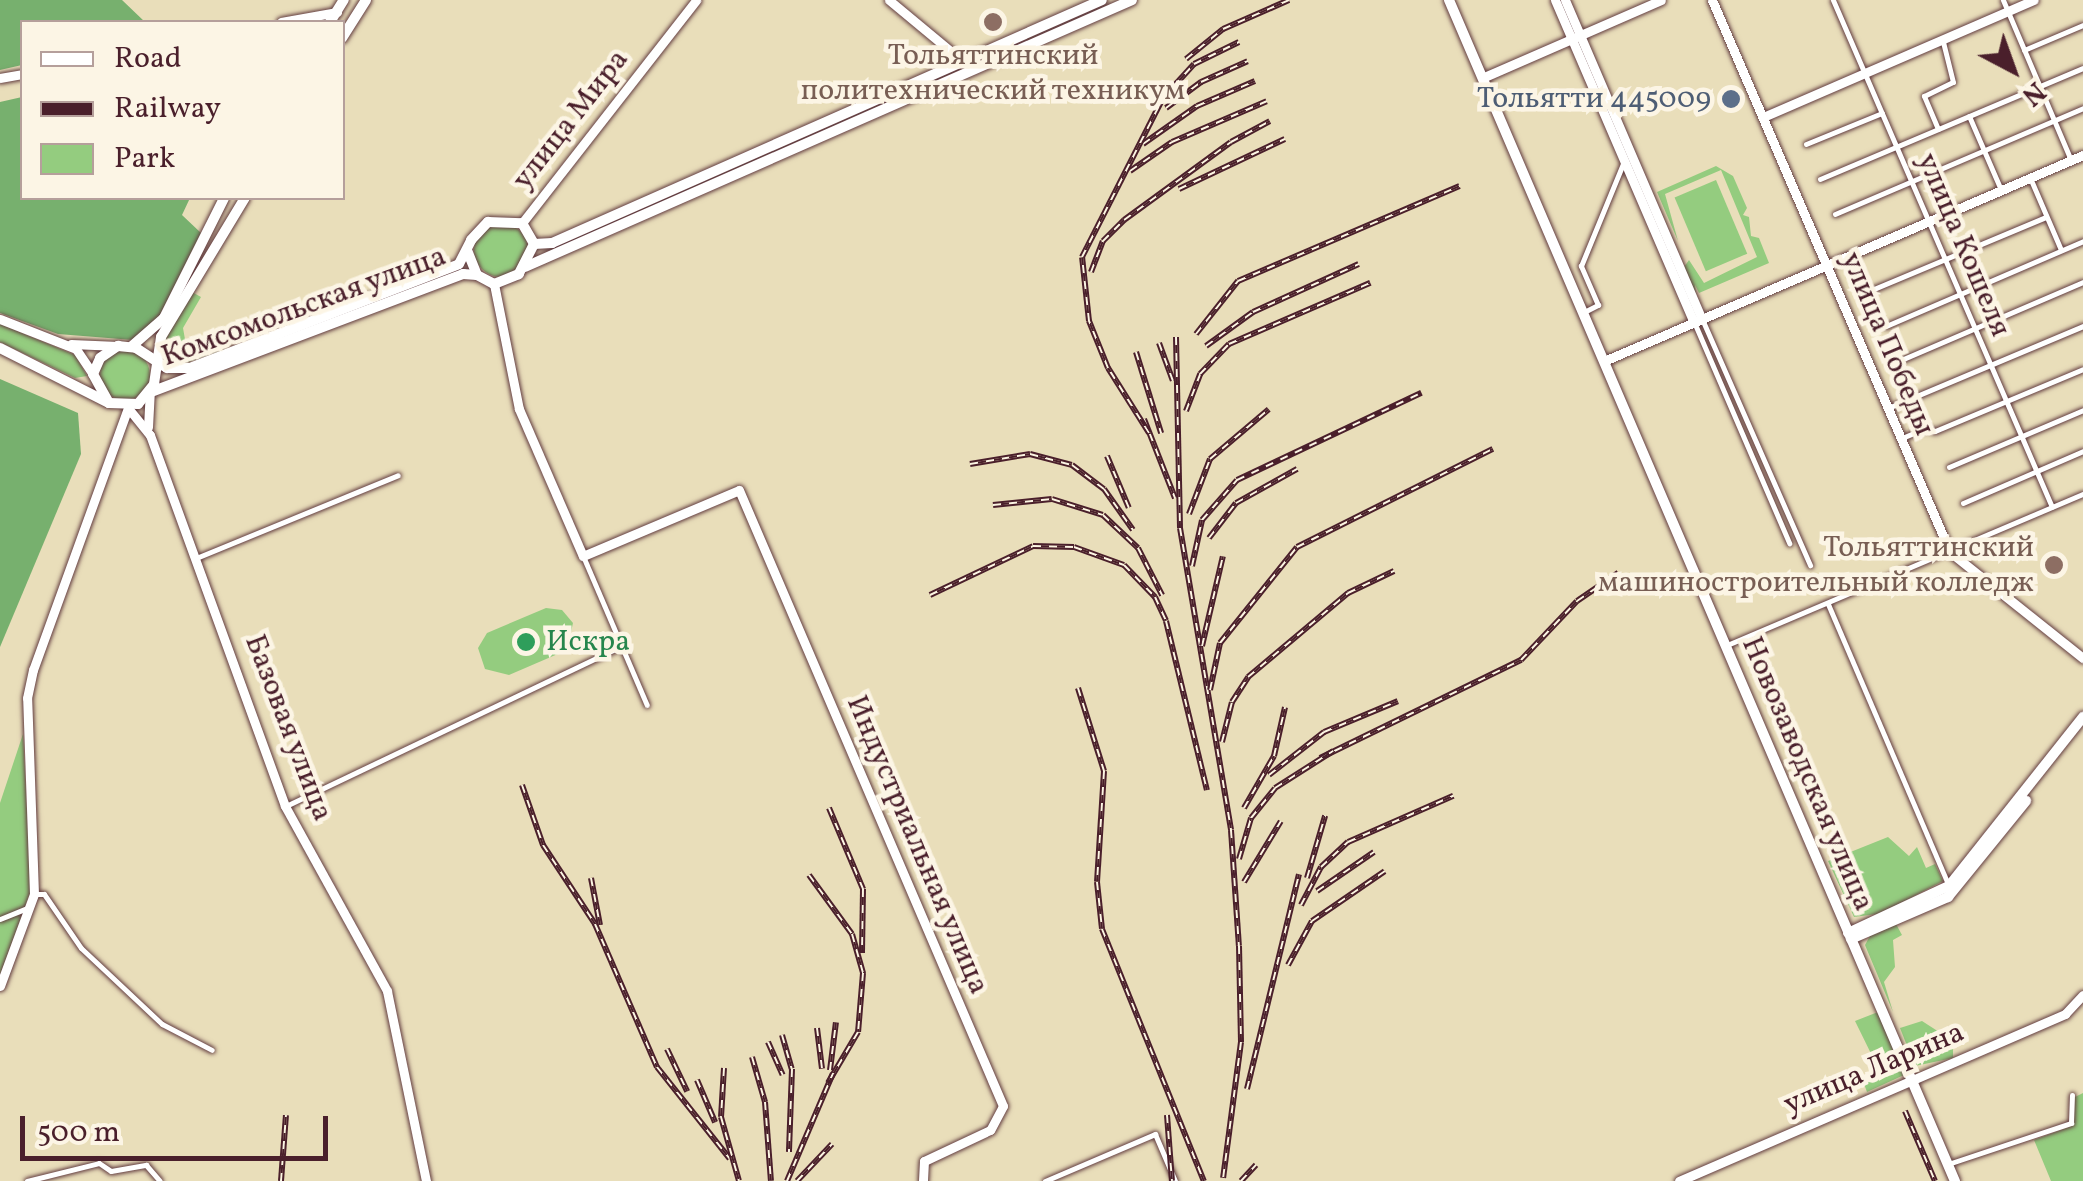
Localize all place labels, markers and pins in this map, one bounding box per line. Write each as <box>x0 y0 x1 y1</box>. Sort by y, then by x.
marker: Тольяттинский политехнический техникум <box>982 11 1004 33</box>
place label: Тольяттинский политехнический техникум <box>800 38 1186 108</box>
place label: Тольятти 445009 <box>1477 81 1711 117</box>
marker: Тольятти 445009 <box>1720 88 1742 110</box>
place label: Тольяттинский машиностроительный колледж <box>1598 530 2034 600</box>
marker: Тольяттинский машиностроительный колледж <box>2043 554 2065 576</box>
place label: Искра <box>546 624 630 660</box>
marker: Искра <box>515 631 537 653</box>

